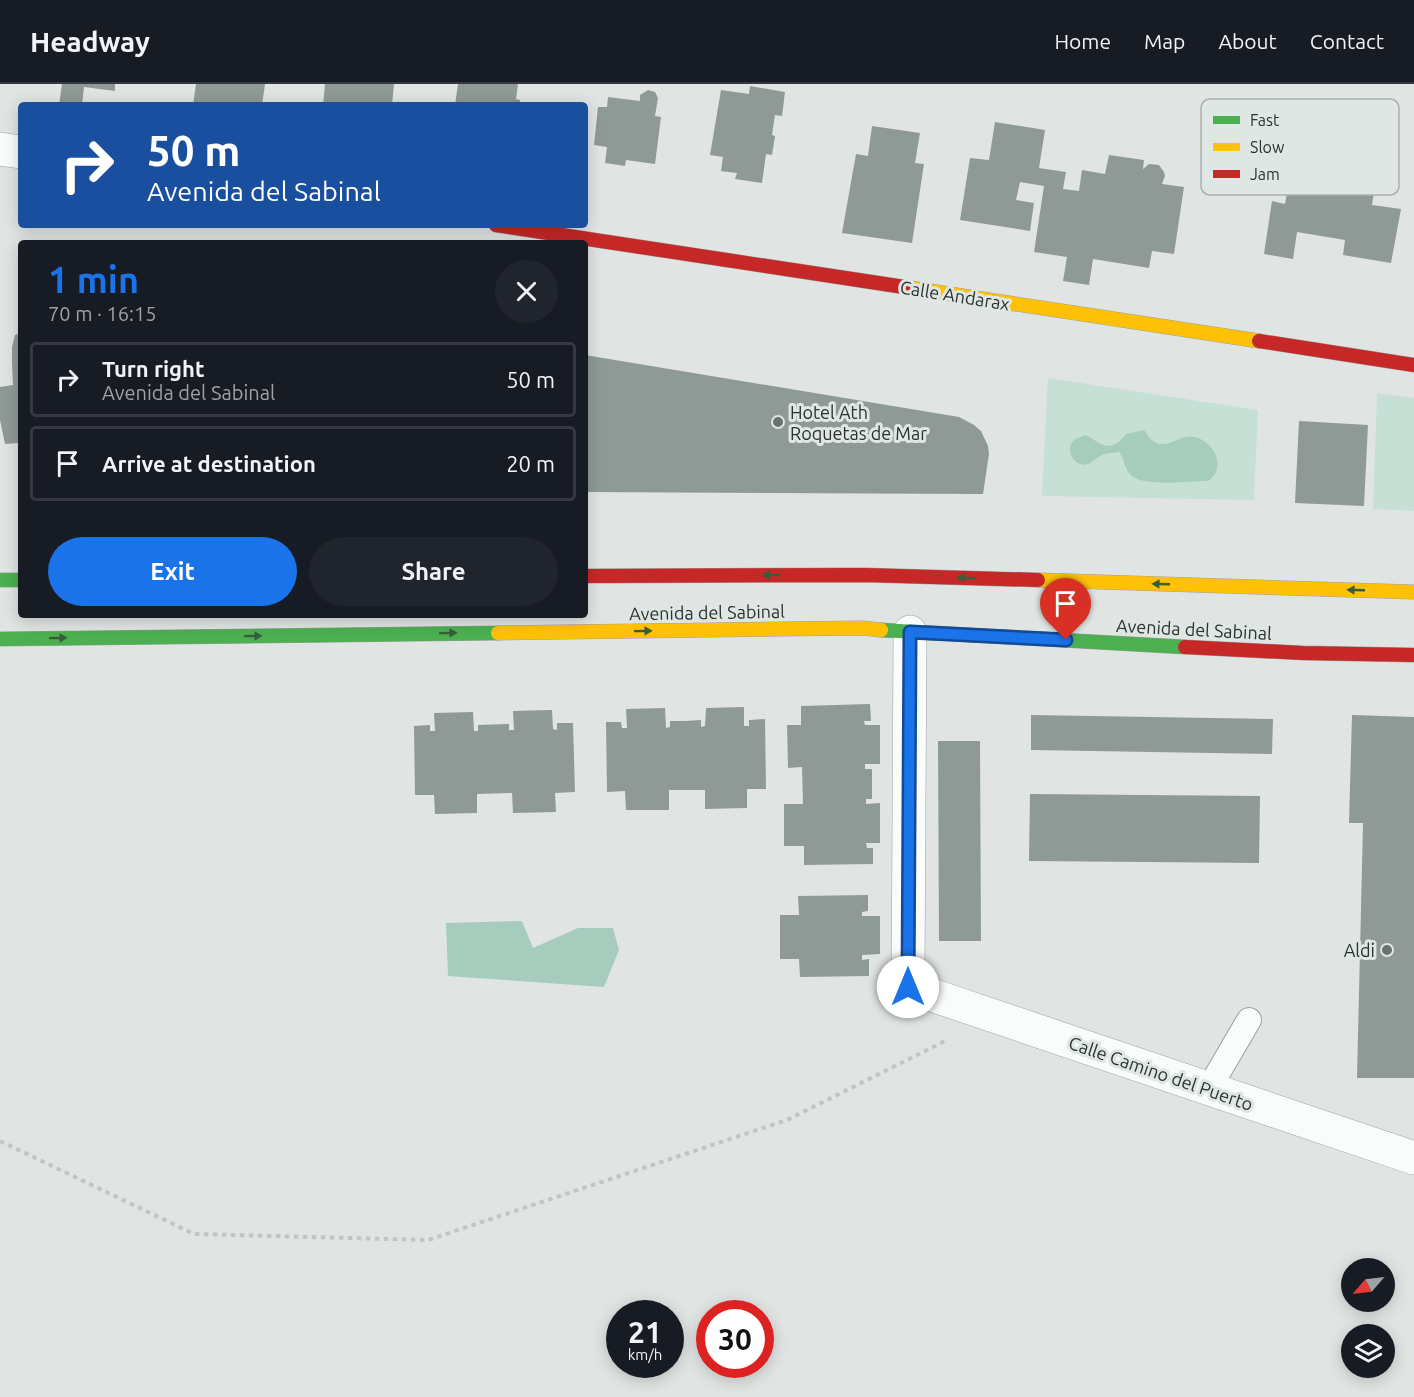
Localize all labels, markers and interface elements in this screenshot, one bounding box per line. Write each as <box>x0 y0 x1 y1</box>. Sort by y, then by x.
text: Headway <box>30 26 150 57</box>
text: Home <box>1054 29 1111 53</box>
text: Map <box>1144 29 1185 53</box>
text: About <box>1218 29 1277 53</box>
text: Contact <box>1310 29 1384 53</box>
legend <box>1201 99 1399 195</box>
text: Fast <box>1250 111 1280 129</box>
icon: right <box>48 126 126 204</box>
text: 50 m <box>147 127 241 174</box>
text: Slow <box>1250 138 1285 156</box>
text: Jam <box>1250 165 1280 183</box>
text: Avenida del Sabinal <box>147 176 381 206</box>
text: 1 min <box>48 259 139 300</box>
button: close <box>495 260 558 323</box>
street label: Calle Andarax <box>899 276 1011 314</box>
text: 70 m · 16:15 <box>48 302 157 325</box>
text: Turn right <box>102 356 204 381</box>
icon: right <box>51 363 84 396</box>
text: 50 m <box>506 367 555 392</box>
text: Avenida del Sabinal <box>102 381 275 404</box>
place label: Hotel Ath Roquetas de Mar <box>790 402 927 443</box>
marker: Hotel Ath Roquetas de Mar <box>771 415 785 429</box>
icon: arrive <box>51 447 84 480</box>
text: Arrive at destination <box>102 451 316 476</box>
text: 20 m <box>506 451 555 476</box>
button: Exit <box>48 537 297 606</box>
button: Share <box>309 537 558 606</box>
one-way arrow <box>761 570 780 580</box>
one-way arrow <box>956 573 975 582</box>
pin <box>1040 578 1091 640</box>
one-way arrow <box>1151 579 1170 589</box>
one-way arrow <box>1346 586 1365 595</box>
icon: arrive <box>1049 587 1082 620</box>
street label: Avenida del Sabinal <box>629 601 785 623</box>
street label: Avenida del Sabinal <box>1116 615 1273 643</box>
one-way arrow <box>634 626 653 636</box>
one-way arrow <box>439 628 458 638</box>
one-way arrow <box>244 631 263 640</box>
one-way arrow <box>49 633 68 643</box>
place label: Aldi <box>1344 940 1375 960</box>
marker: Aldi <box>1380 943 1394 957</box>
position arrow <box>876 955 940 1019</box>
street label: Calle Camino del Puerto <box>1066 1032 1256 1114</box>
north arrow <box>1341 1258 1395 1312</box>
map controls <box>1341 1258 1395 1378</box>
speed limit sign: 30 <box>696 1300 774 1378</box>
text: 21 <box>628 1315 662 1349</box>
button: layers <box>1341 1324 1395 1378</box>
text: km/h <box>628 1346 662 1363</box>

